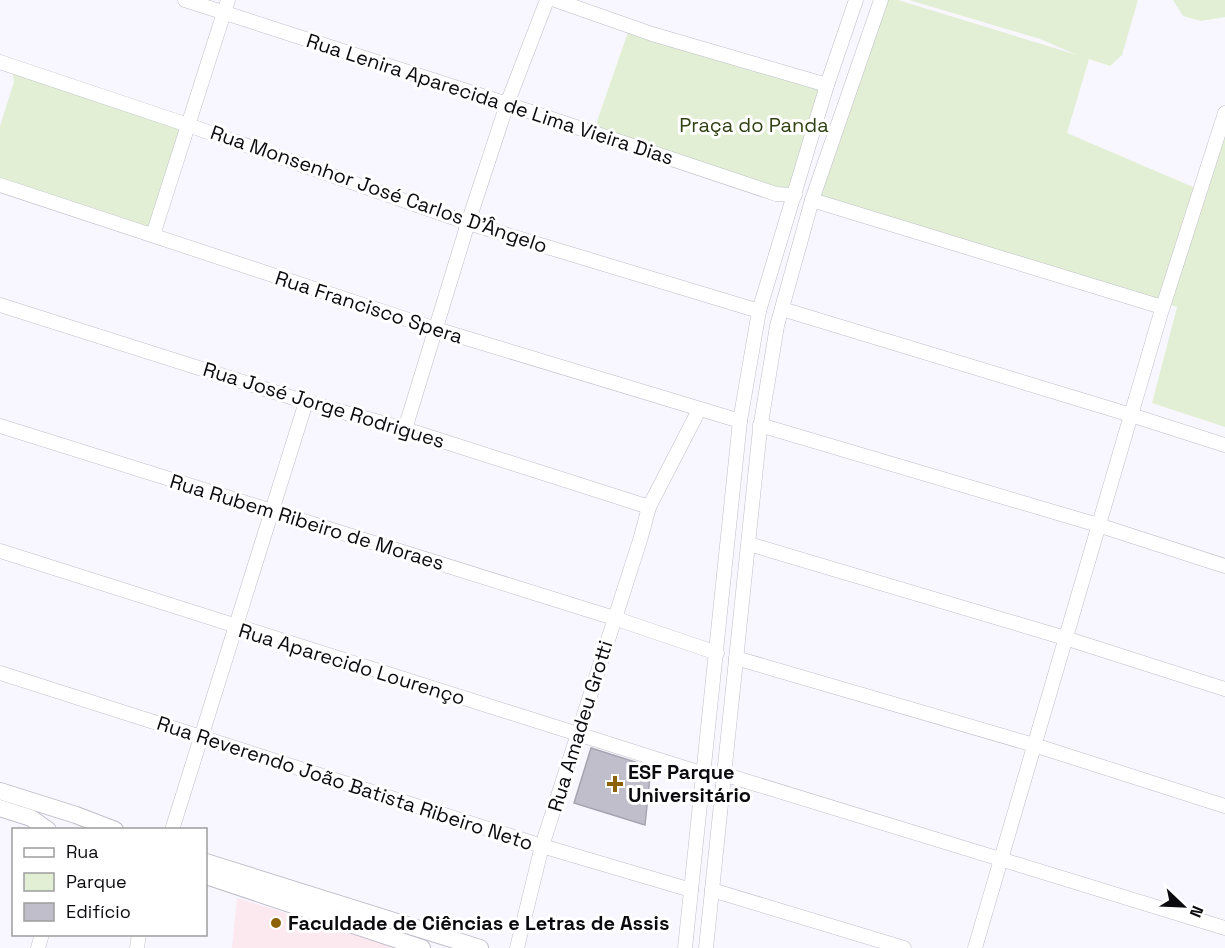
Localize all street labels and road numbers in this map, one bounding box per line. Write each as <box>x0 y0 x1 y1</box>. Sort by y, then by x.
street label: Rua Lenira Aparecida de Lima Vieira Dias <box>303 27 677 171</box>
street label: Rua Monsenhor José Carlos D'Ângelo <box>207 119 551 259</box>
street label: Rua Francisco Spera <box>272 264 466 350</box>
street label: Rua José Jorge Rodrigues <box>200 356 448 454</box>
street label: Rua Rubem Ribeiro de Moraes <box>167 468 447 576</box>
street label: Rua Aparecido Lourenço <box>236 617 468 711</box>
street label: Rua Amadeu Grotti <box>542 637 618 815</box>
street label: Rua Reverendo João Batista Ribeiro Neto <box>154 710 536 856</box>

